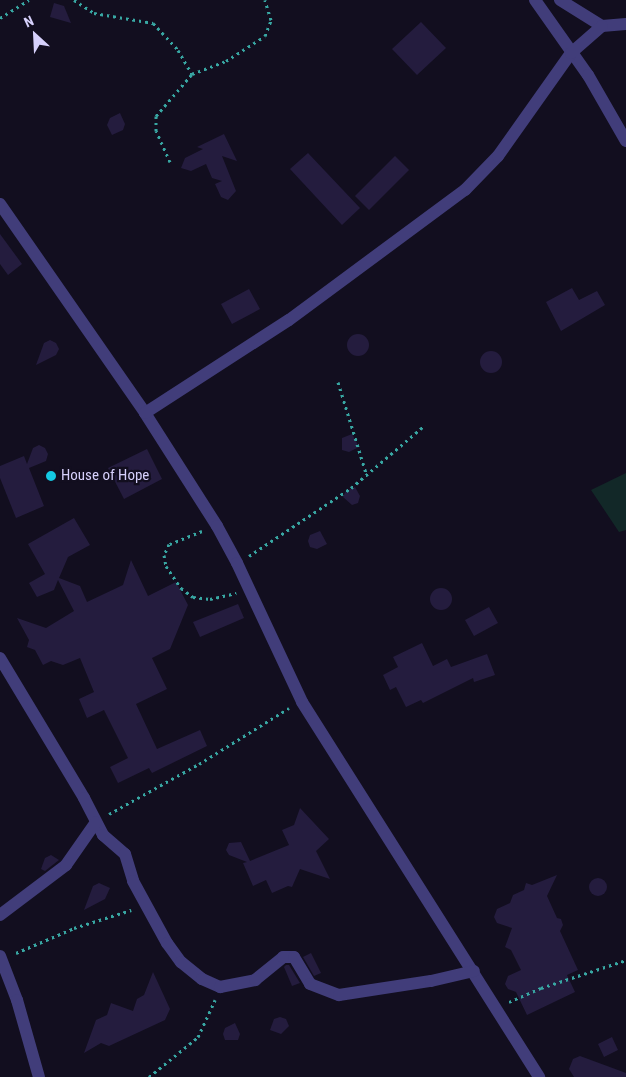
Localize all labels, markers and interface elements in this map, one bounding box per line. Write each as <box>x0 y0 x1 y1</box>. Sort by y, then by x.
north arrow <box>10 10 60 60</box>
text: N <box>21 12 36 30</box>
place label: House of Hope <box>61 467 149 485</box>
marker: House of Hope <box>45 470 57 482</box>

